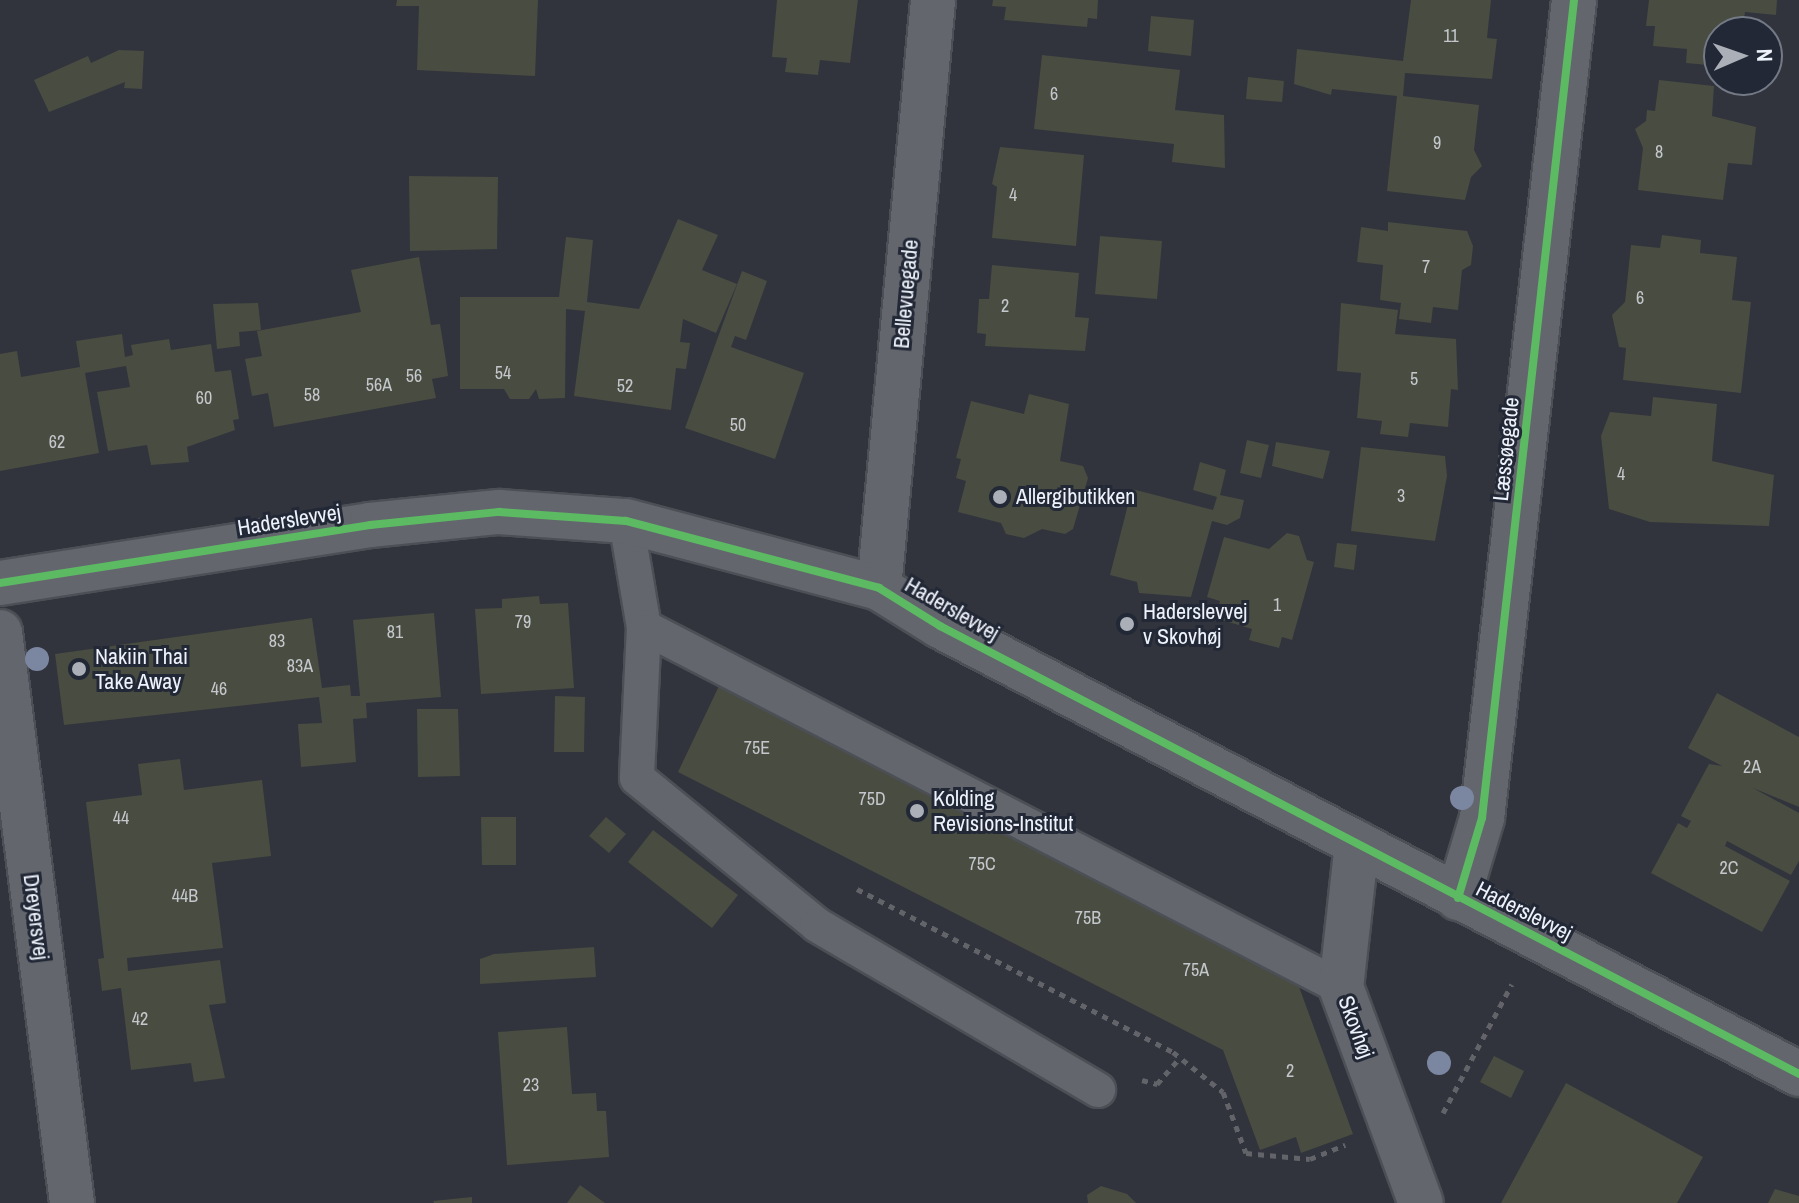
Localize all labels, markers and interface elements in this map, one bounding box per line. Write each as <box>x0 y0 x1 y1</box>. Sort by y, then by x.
north arrow <box>1703 16 1783 96</box>
house number: 11 <box>1443 25 1459 47</box>
text: N <box>1750 48 1780 62</box>
house number: 6 <box>1050 83 1058 105</box>
house number: 9 <box>1433 132 1441 154</box>
house number: 8 <box>1655 141 1663 163</box>
house number: 4 <box>1009 184 1017 206</box>
street label: Bellevuegade <box>888 238 924 350</box>
house number: 7 <box>1422 256 1430 278</box>
house number: 6 <box>1636 287 1644 309</box>
house number: 2 <box>1001 295 1009 317</box>
house number: 54 <box>495 362 511 384</box>
house number: 56 <box>406 365 422 387</box>
house number: 5 <box>1410 368 1418 390</box>
house number: 56A <box>366 374 392 396</box>
house number: 52 <box>617 375 633 397</box>
house number: 58 <box>304 384 320 406</box>
house number: 60 <box>196 387 212 409</box>
street label: Læssøegade <box>1487 396 1525 502</box>
house number: 50 <box>730 414 746 436</box>
house number: 62 <box>49 431 65 453</box>
house number: 4 <box>1617 463 1625 485</box>
place label: Allergibutikken <box>1016 484 1135 510</box>
house number: 3 <box>1397 485 1405 507</box>
marker: Allergibutikken <box>991 488 1009 506</box>
street label: Haderslevvej <box>235 499 343 541</box>
street label: Haderslevvej <box>900 572 1004 646</box>
house number: 1 <box>1273 594 1281 616</box>
place label: Haderslevvej v Skovhøj <box>1143 598 1247 650</box>
house number: 79 <box>515 611 531 633</box>
marker: Haderslevvej v Skovhøj <box>1118 615 1136 633</box>
house number: 81 <box>387 621 403 643</box>
house number: 83 <box>269 630 285 652</box>
place label: Nakiin Thai Take Away <box>95 643 188 694</box>
house number: 83A <box>287 655 313 677</box>
marker: Nakiin Thai Take Away <box>70 660 88 678</box>
house number: 46 <box>211 678 227 700</box>
house number: 75E <box>744 737 770 759</box>
house number: 2A <box>1743 756 1761 778</box>
place label: Kolding Revisions-Institut <box>933 785 1073 836</box>
house number: 75D <box>858 788 886 810</box>
marker: Kolding Revisions-Institut <box>908 802 926 820</box>
house number: 44 <box>113 807 129 829</box>
house number: 75C <box>968 853 996 875</box>
house number: 2C <box>1720 857 1738 879</box>
street label: Dreyersvej <box>18 873 54 961</box>
street label: Haderslevvej <box>1472 876 1576 946</box>
house number: 44B <box>172 885 198 907</box>
house number: 75B <box>1075 907 1101 929</box>
house number: 75A <box>1183 959 1209 981</box>
street label: Skovhøj <box>1333 992 1379 1062</box>
house number: 42 <box>132 1008 148 1030</box>
house number: 2 <box>1286 1060 1294 1082</box>
house number: 23 <box>523 1074 539 1096</box>

